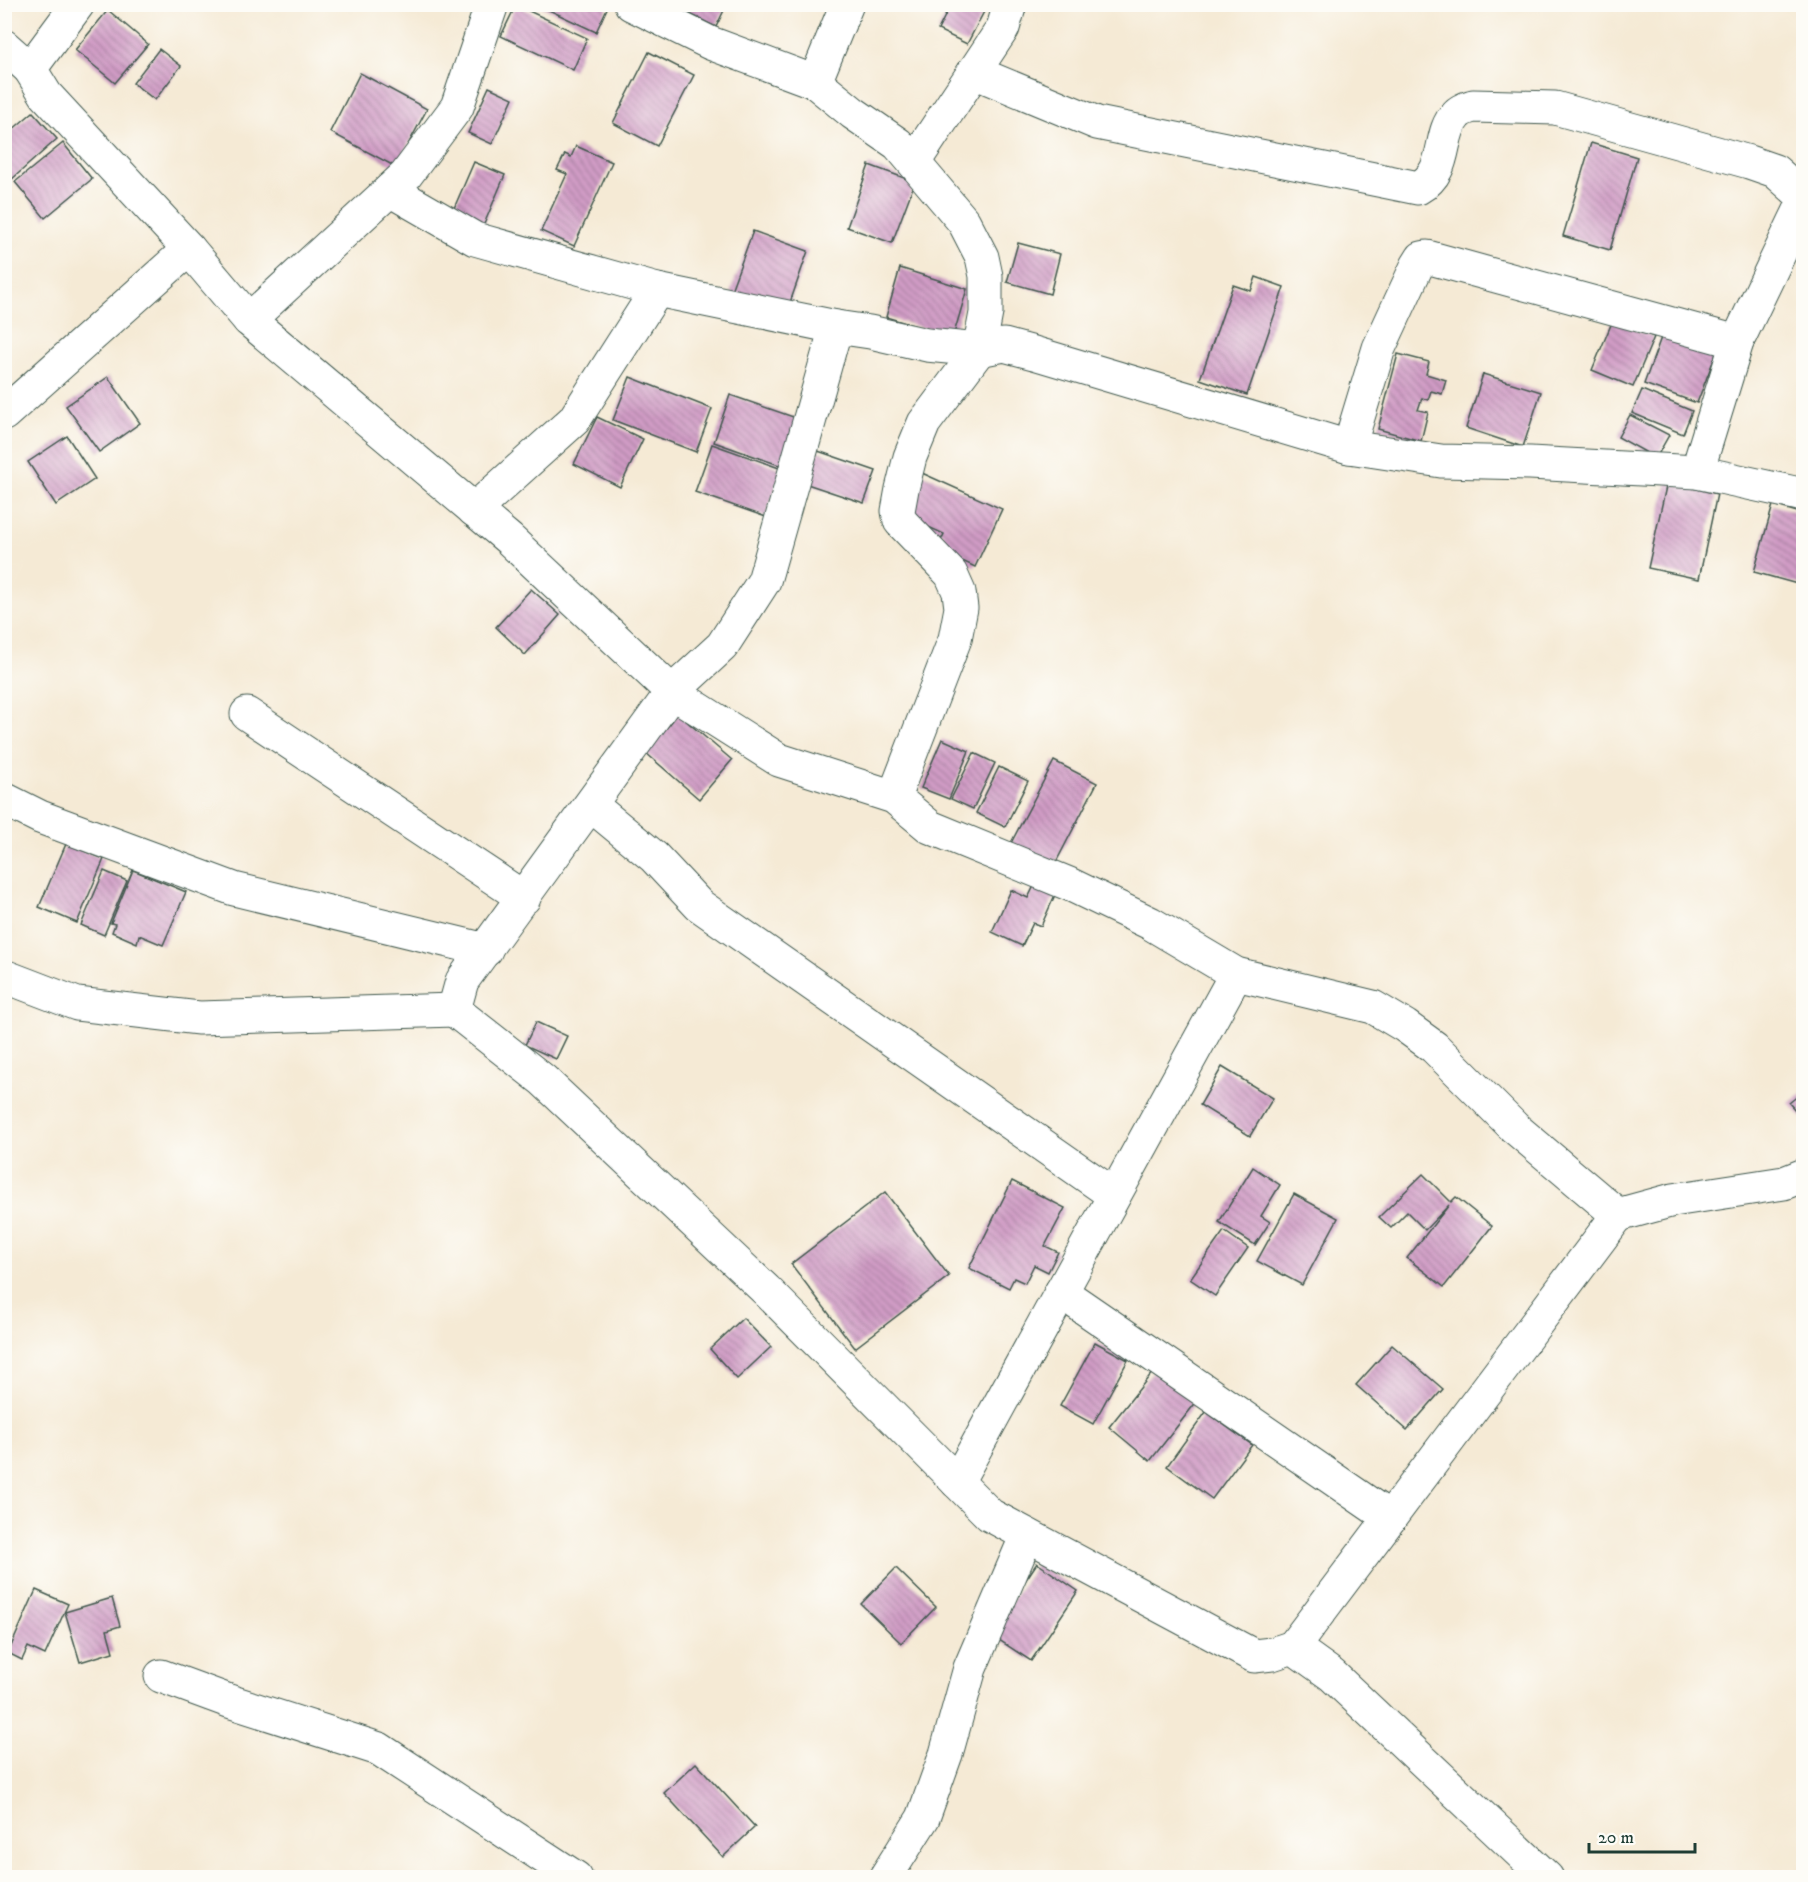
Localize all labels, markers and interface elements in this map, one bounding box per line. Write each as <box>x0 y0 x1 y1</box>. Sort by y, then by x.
scale bar <box>1589 1816 1696 1854</box>
text: 20 m <box>1598 1827 1634 1849</box>

